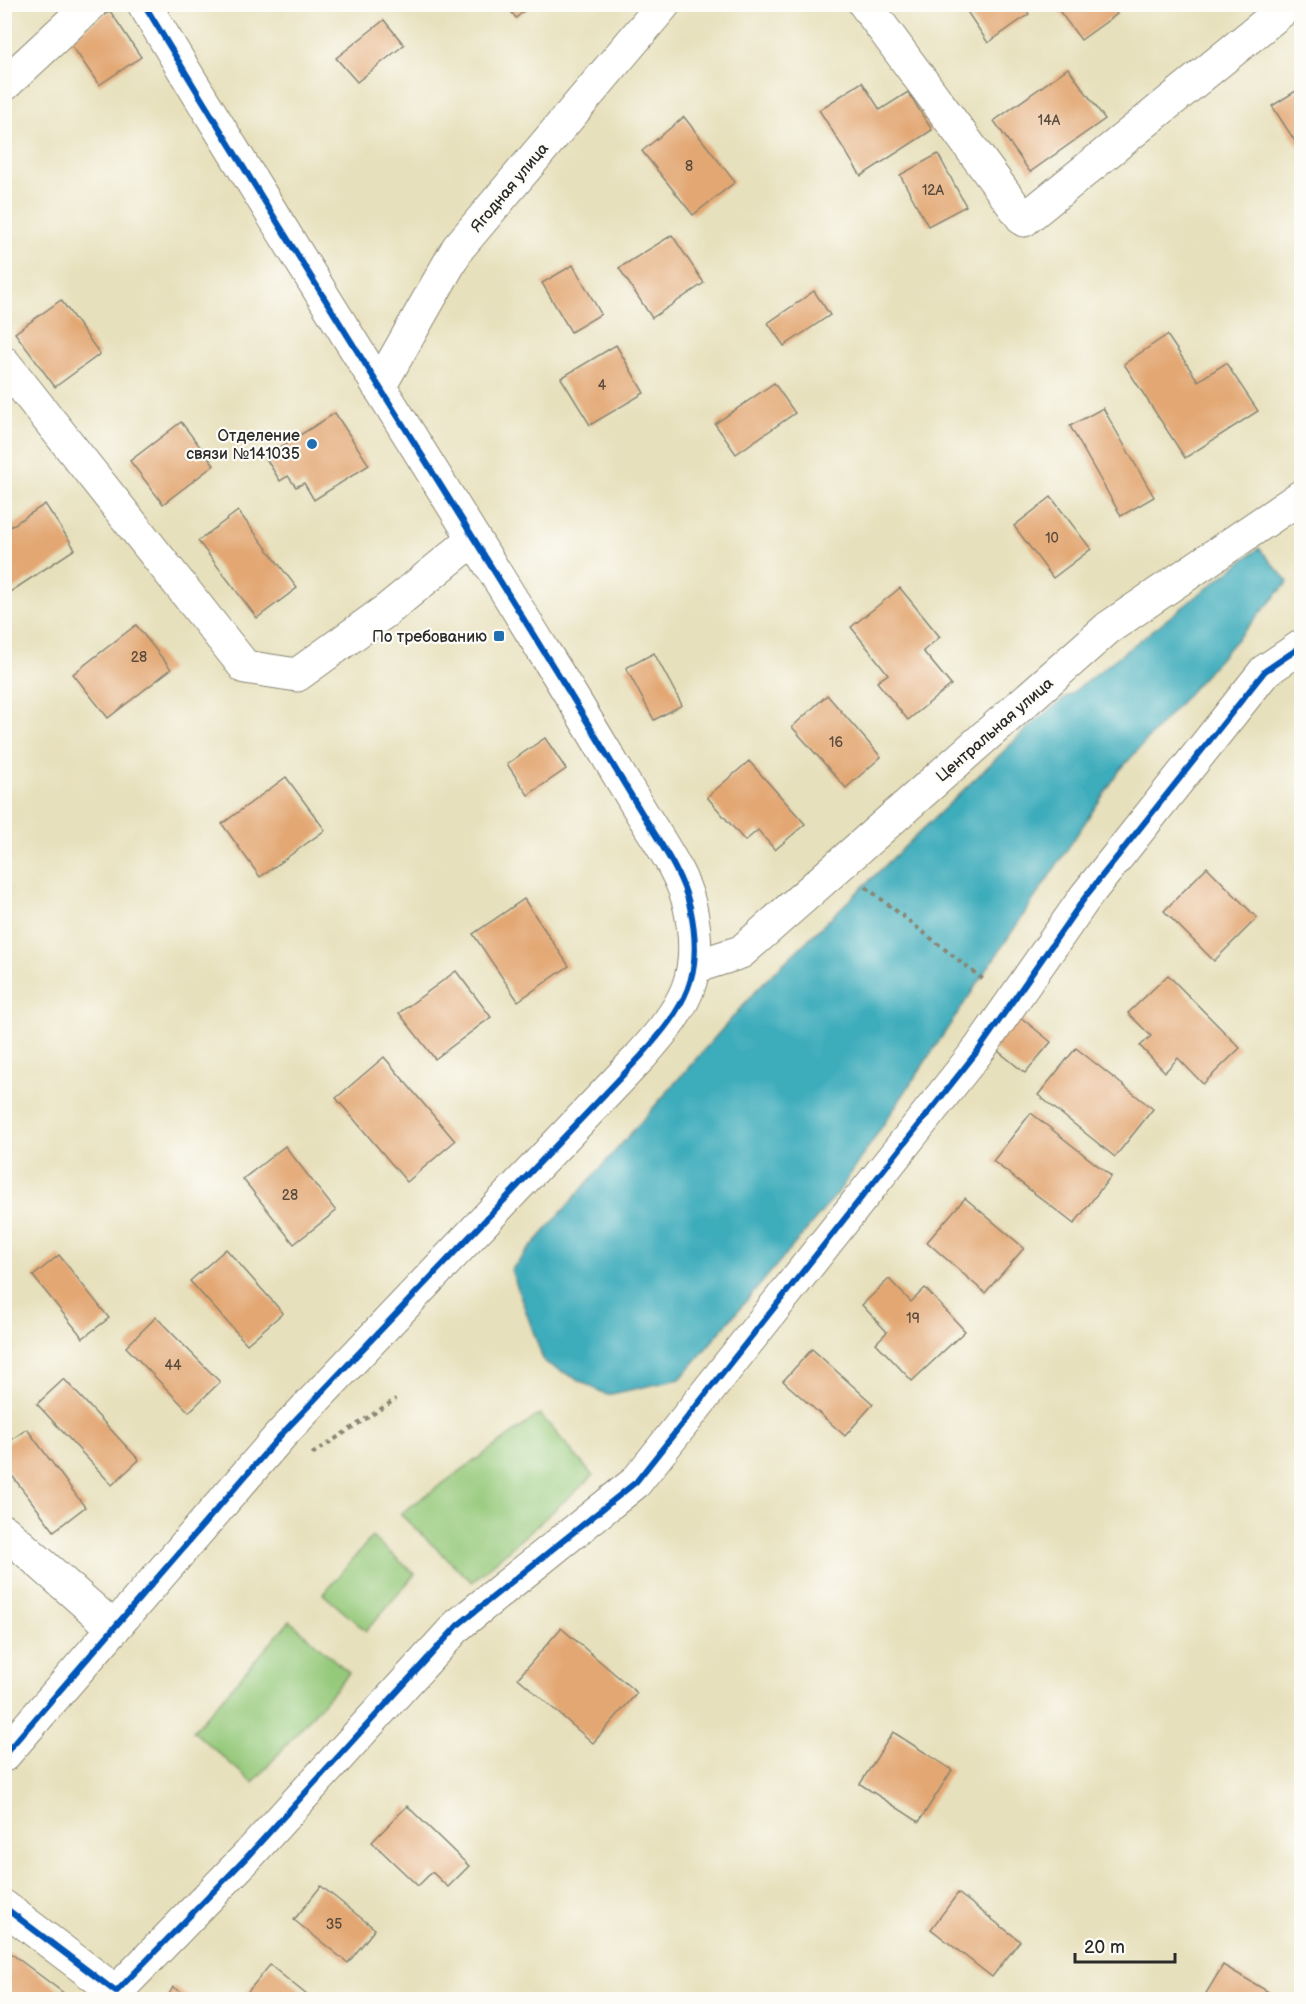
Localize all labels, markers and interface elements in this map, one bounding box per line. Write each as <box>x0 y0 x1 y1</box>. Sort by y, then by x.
house number: 14А <box>1038 112 1061 129</box>
street label: Ягодная улица <box>467 139 553 236</box>
house number: 8 <box>685 158 693 175</box>
house number: 12А <box>922 182 945 199</box>
house number: 4 <box>598 377 607 394</box>
place label: Отделение связи №141035 <box>186 427 300 464</box>
marker: Отделение связи №141035 <box>305 437 319 451</box>
house number: 10 <box>1045 530 1059 547</box>
place label: По требованию <box>372 628 487 647</box>
marker: По требованию <box>492 629 506 643</box>
house number: 28 <box>131 649 147 666</box>
street label: Центральная улица <box>932 674 1058 786</box>
house number: 16 <box>829 734 843 751</box>
house number: 28 <box>282 1187 298 1204</box>
house number: 19 <box>906 1310 920 1327</box>
house number: 44 <box>164 1357 182 1374</box>
house number: 35 <box>326 1916 342 1933</box>
scale bar <box>1075 1926 1176 1964</box>
text: 20 m <box>1084 1937 1125 1958</box>

